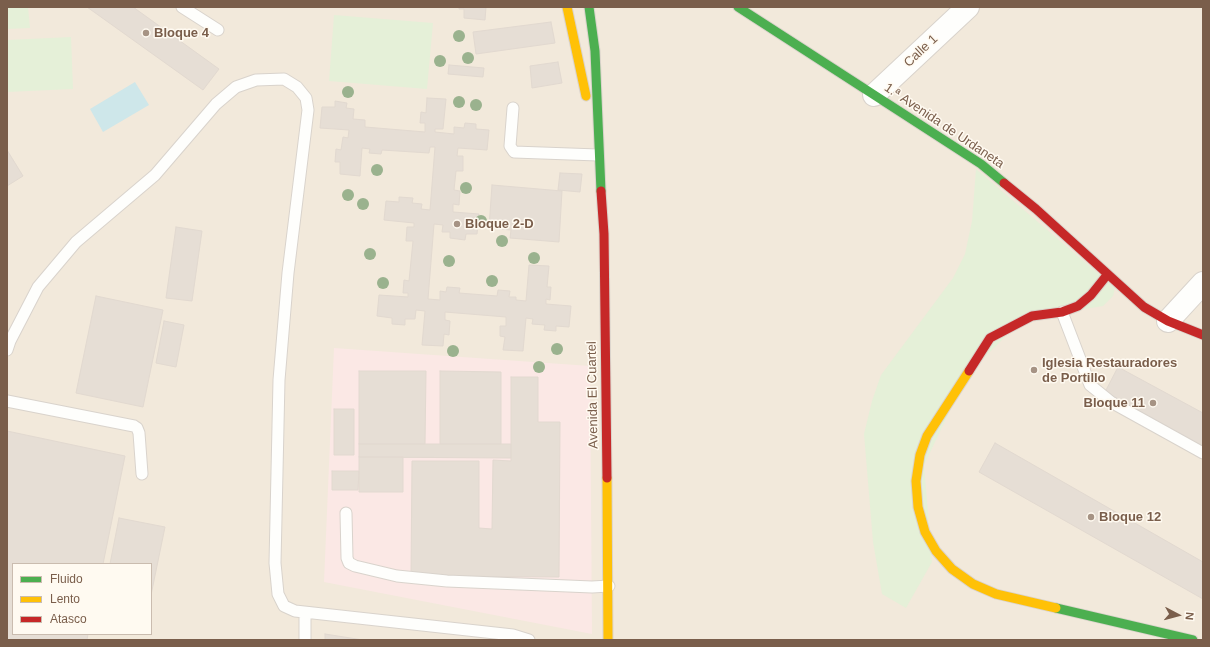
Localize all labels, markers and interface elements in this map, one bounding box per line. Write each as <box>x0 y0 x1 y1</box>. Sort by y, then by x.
place label: Bloque 4 <box>154 25 209 41</box>
marker: Bloque 4 <box>141 28 151 38</box>
street label: Calle 1 <box>901 31 941 71</box>
street label: 1.ª Avenida de Urdaneta <box>881 80 1007 172</box>
place label: Bloque 2-D <box>465 216 534 232</box>
marker: Bloque 2-D <box>452 219 462 229</box>
street label: Avenida El Cuartel <box>584 341 602 449</box>
place label: Iglesia Restauradores de Portillo <box>1042 355 1177 386</box>
marker: Iglesia Restauradores de Portillo <box>1029 365 1039 375</box>
place label: Bloque 11 <box>1084 395 1145 411</box>
marker: Bloque 11 <box>1148 398 1158 408</box>
place label: Bloque 12 <box>1099 509 1161 525</box>
marker: Bloque 12 <box>1086 512 1096 522</box>
legend <box>12 563 152 635</box>
text: Fluido <box>50 572 83 586</box>
text: Lento <box>50 592 80 606</box>
north arrow <box>1158 595 1198 635</box>
text: Atasco <box>50 612 87 626</box>
text: N <box>1184 612 1196 621</box>

